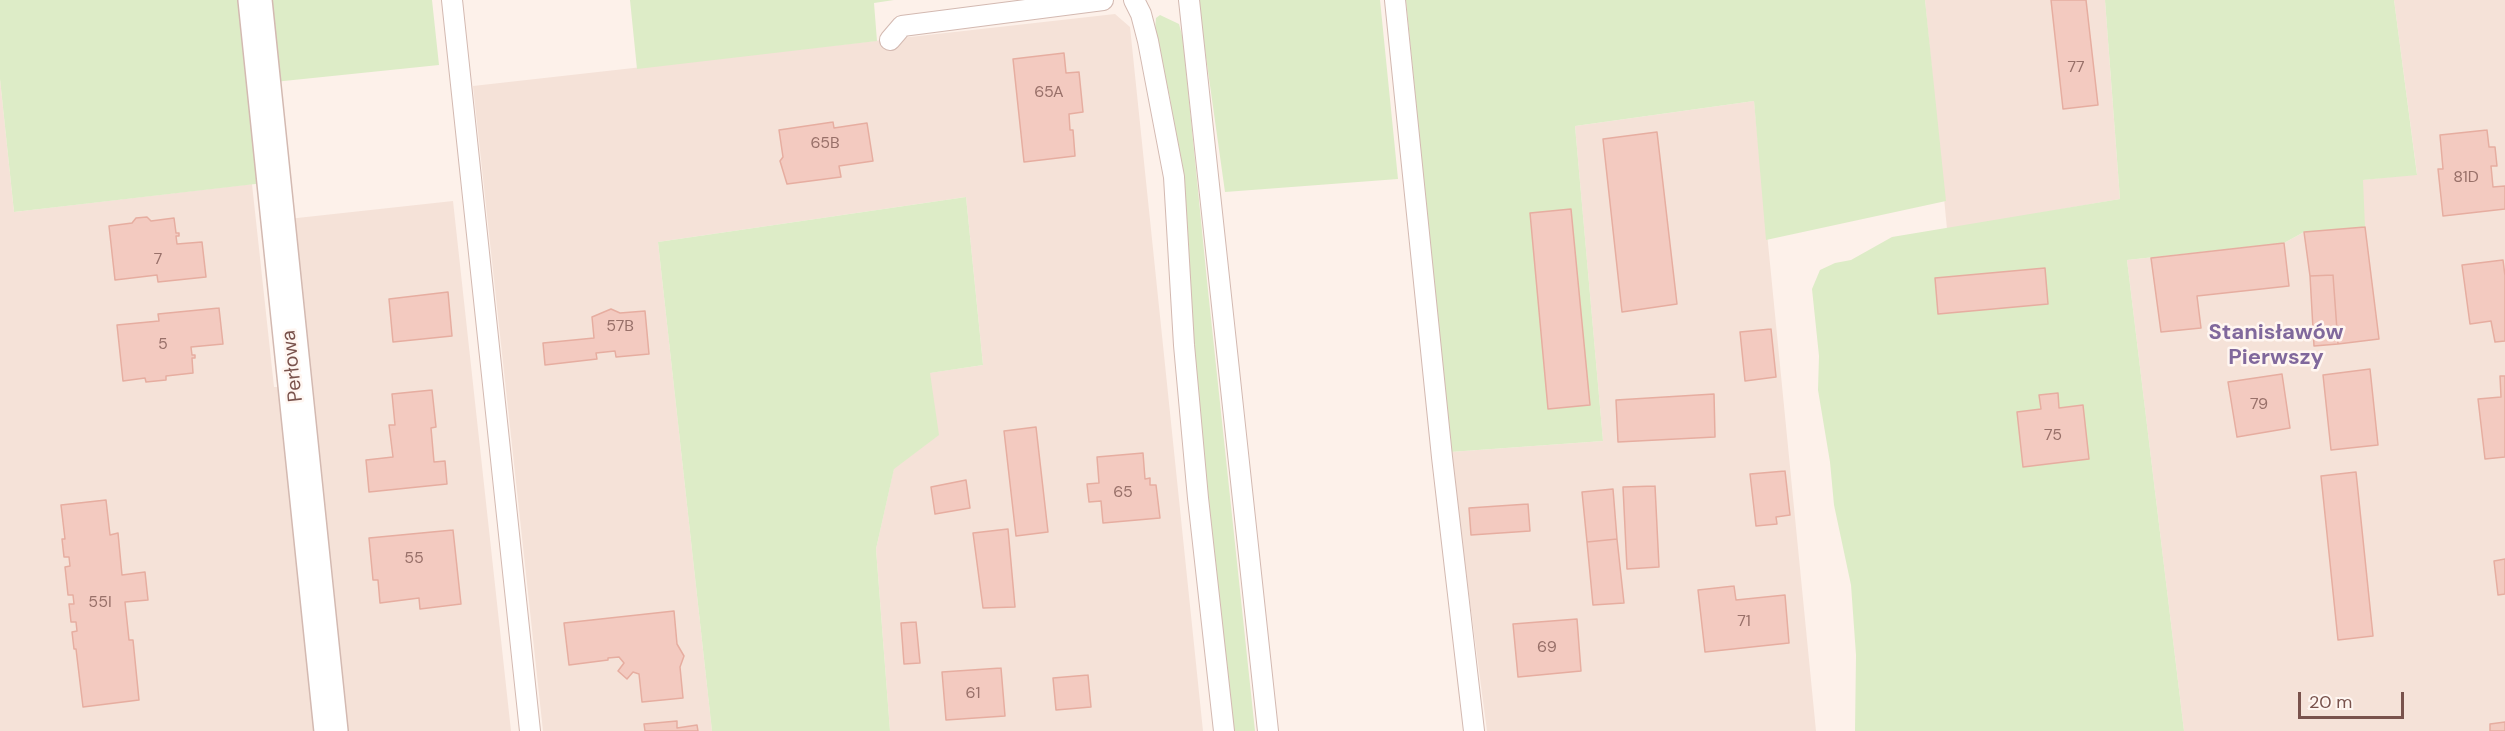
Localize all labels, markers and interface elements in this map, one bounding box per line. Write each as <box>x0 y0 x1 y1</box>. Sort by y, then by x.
house number: 77 <box>2067 58 2085 78</box>
house number: 65A <box>1034 83 1064 103</box>
house number: 65B <box>810 134 840 154</box>
house number: 81D <box>2453 168 2479 188</box>
house number: 7 <box>154 250 162 270</box>
house number: 57B <box>606 317 634 337</box>
district label: Stanisławów Pierwszy <box>2208 320 2344 372</box>
street label: Perłowa <box>277 329 309 403</box>
house number: 5 <box>158 335 168 355</box>
house number: 79 <box>2250 395 2268 415</box>
house number: 75 <box>2044 426 2062 446</box>
house number: 65 <box>1113 483 1133 503</box>
house number: 55 <box>404 549 424 569</box>
house number: 55I <box>88 593 112 613</box>
house number: 71 <box>1737 612 1751 632</box>
house number: 69 <box>1537 638 1557 658</box>
scale bar <box>2301 680 2408 718</box>
house number: 61 <box>965 684 981 704</box>
text: 20 m <box>2309 690 2352 714</box>

